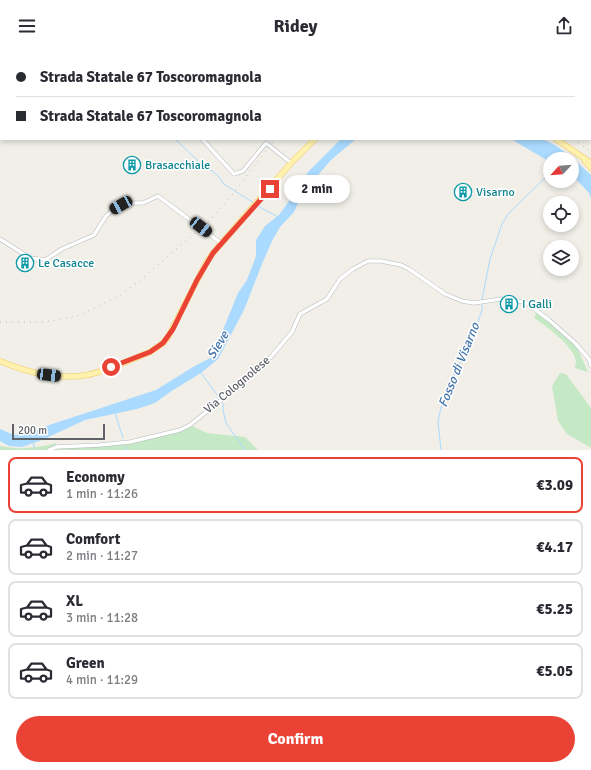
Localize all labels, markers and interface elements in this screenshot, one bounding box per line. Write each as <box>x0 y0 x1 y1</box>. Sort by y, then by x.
icon: menu <box>16 15 38 37</box>
text: Ridey <box>274 15 317 37</box>
icon: share <box>553 15 575 37</box>
text: Strada Statale 67 Toscoromagnola <box>40 68 262 86</box>
text: Strada Statale 67 Toscoromagnola <box>40 107 262 125</box>
north arrow <box>543 152 579 188</box>
map controls <box>543 152 579 276</box>
building icon: Brasacchiale <box>122 155 142 175</box>
place label: Brasacchiale <box>145 158 210 173</box>
callout: 2 min <box>284 175 350 203</box>
route end <box>261 180 279 198</box>
text: 2 min <box>301 181 333 197</box>
building icon: Visarno <box>453 182 473 202</box>
place label: Visarno <box>476 185 515 200</box>
car <box>108 194 134 216</box>
button: locate <box>543 196 579 232</box>
car <box>188 215 214 239</box>
button: layers <box>543 240 579 276</box>
building icon: Le Casacce <box>15 253 35 273</box>
place label: Le Casacce <box>38 256 94 271</box>
building icon: I Galli <box>499 294 519 314</box>
place label: I Galli <box>522 297 552 312</box>
water label: Fosso di Visarno <box>435 319 484 409</box>
water label: Sieve <box>204 327 233 362</box>
street label: Via Colognolese <box>201 353 273 417</box>
route start <box>102 358 120 376</box>
car <box>36 368 62 382</box>
scale bar <box>12 422 105 441</box>
text: 200 m <box>18 424 47 437</box>
icon: car <box>18 467 54 503</box>
text: Economy <box>66 468 125 486</box>
text: €3.09 <box>536 476 573 494</box>
text: 1 min · 11:26 <box>66 486 138 502</box>
icon: car <box>18 529 54 565</box>
text: Comfort <box>66 530 120 548</box>
text: €4.17 <box>536 538 573 556</box>
text: 2 min · 11:27 <box>66 548 138 564</box>
icon: car <box>18 591 54 627</box>
text: XL <box>66 592 83 610</box>
text: €5.25 <box>536 600 573 618</box>
text: 3 min · 11:28 <box>66 610 138 626</box>
icon: car <box>18 653 54 689</box>
text: Green <box>66 654 105 672</box>
text: €5.05 <box>536 662 573 680</box>
text: 4 min · 11:29 <box>66 672 138 688</box>
button: Confirm <box>16 716 575 762</box>

